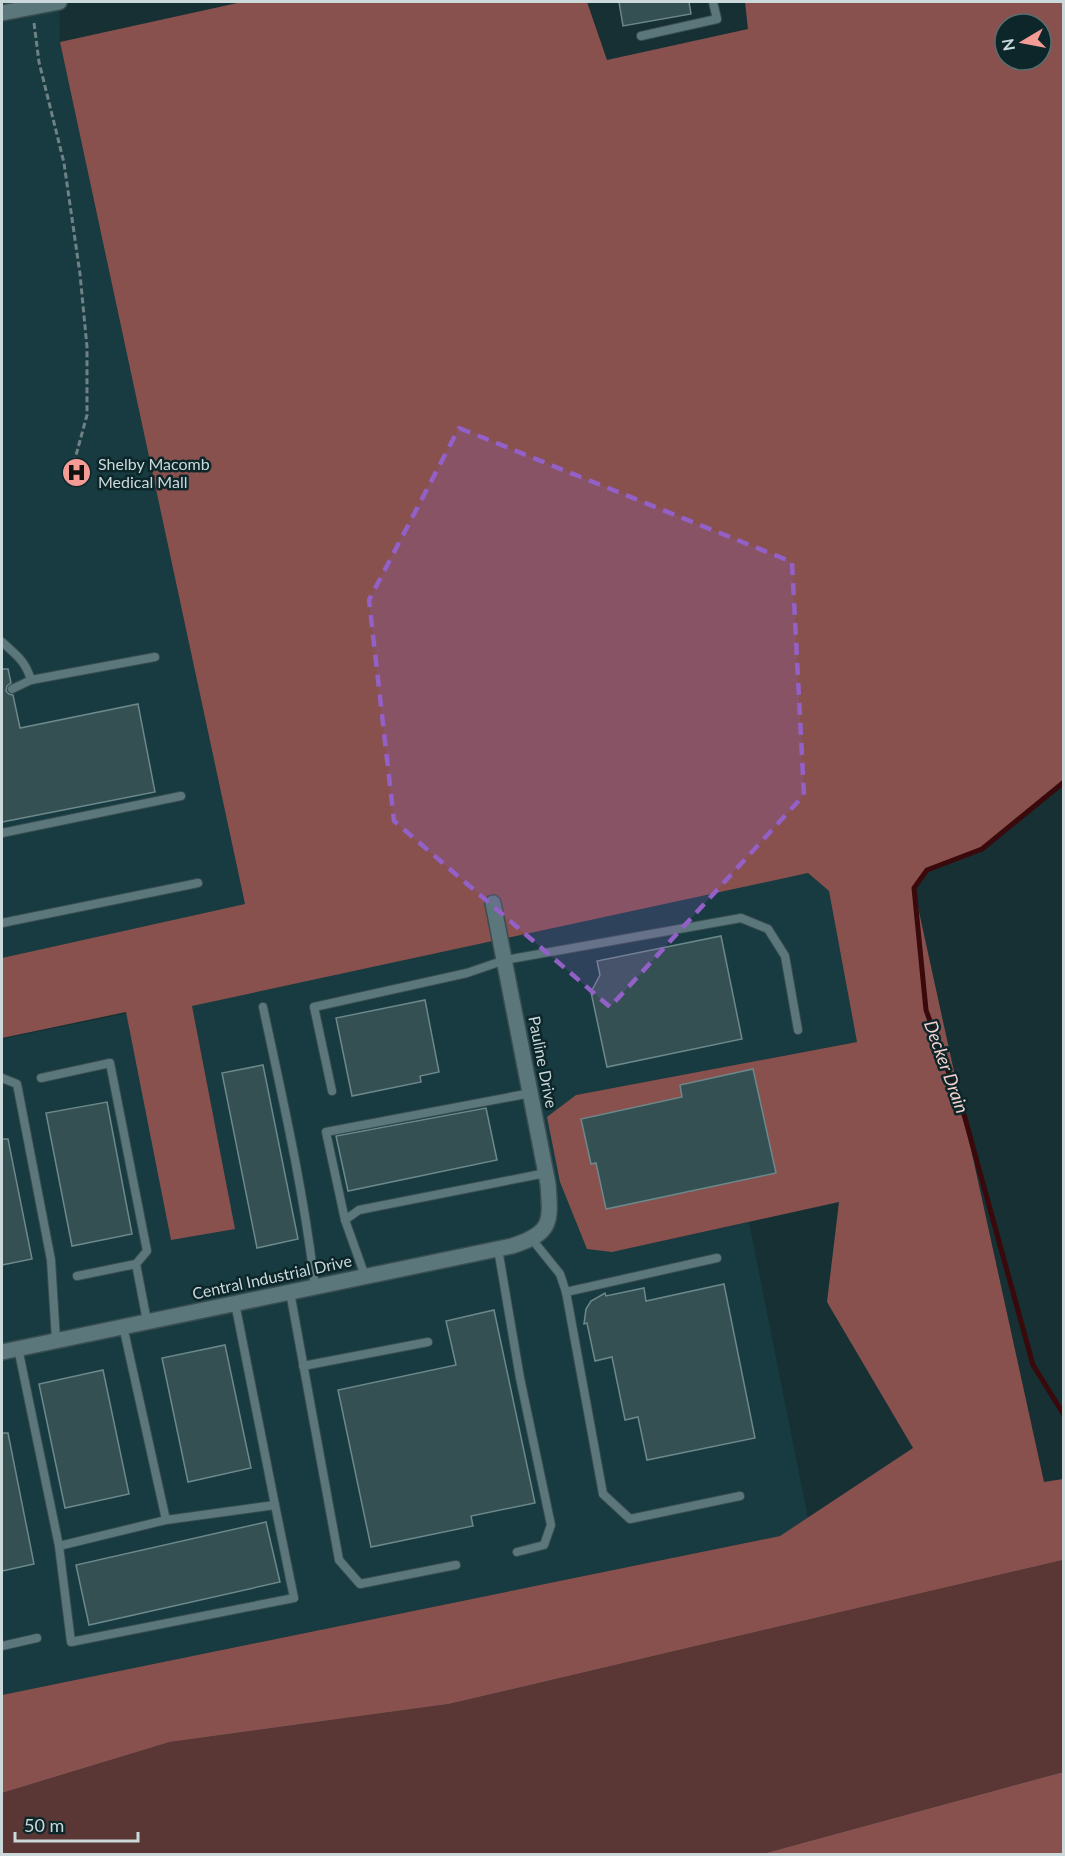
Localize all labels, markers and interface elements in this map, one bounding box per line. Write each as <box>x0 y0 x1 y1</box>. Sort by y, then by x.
north arrow <box>993 12 1053 72</box>
text: N <box>997 37 1018 52</box>
place label: Shelby Macomb Medical Mall <box>98 454 210 491</box>
hospital icon: Shelby Macomb Medical Mall <box>61 457 93 489</box>
street label: Pauline Drive <box>525 1014 562 1110</box>
water label: Decker Drain <box>920 1017 974 1116</box>
street label: Central Industrial Drive <box>190 1250 353 1303</box>
scale bar <box>15 1805 138 1843</box>
text: 50 m <box>24 1814 64 1836</box>

